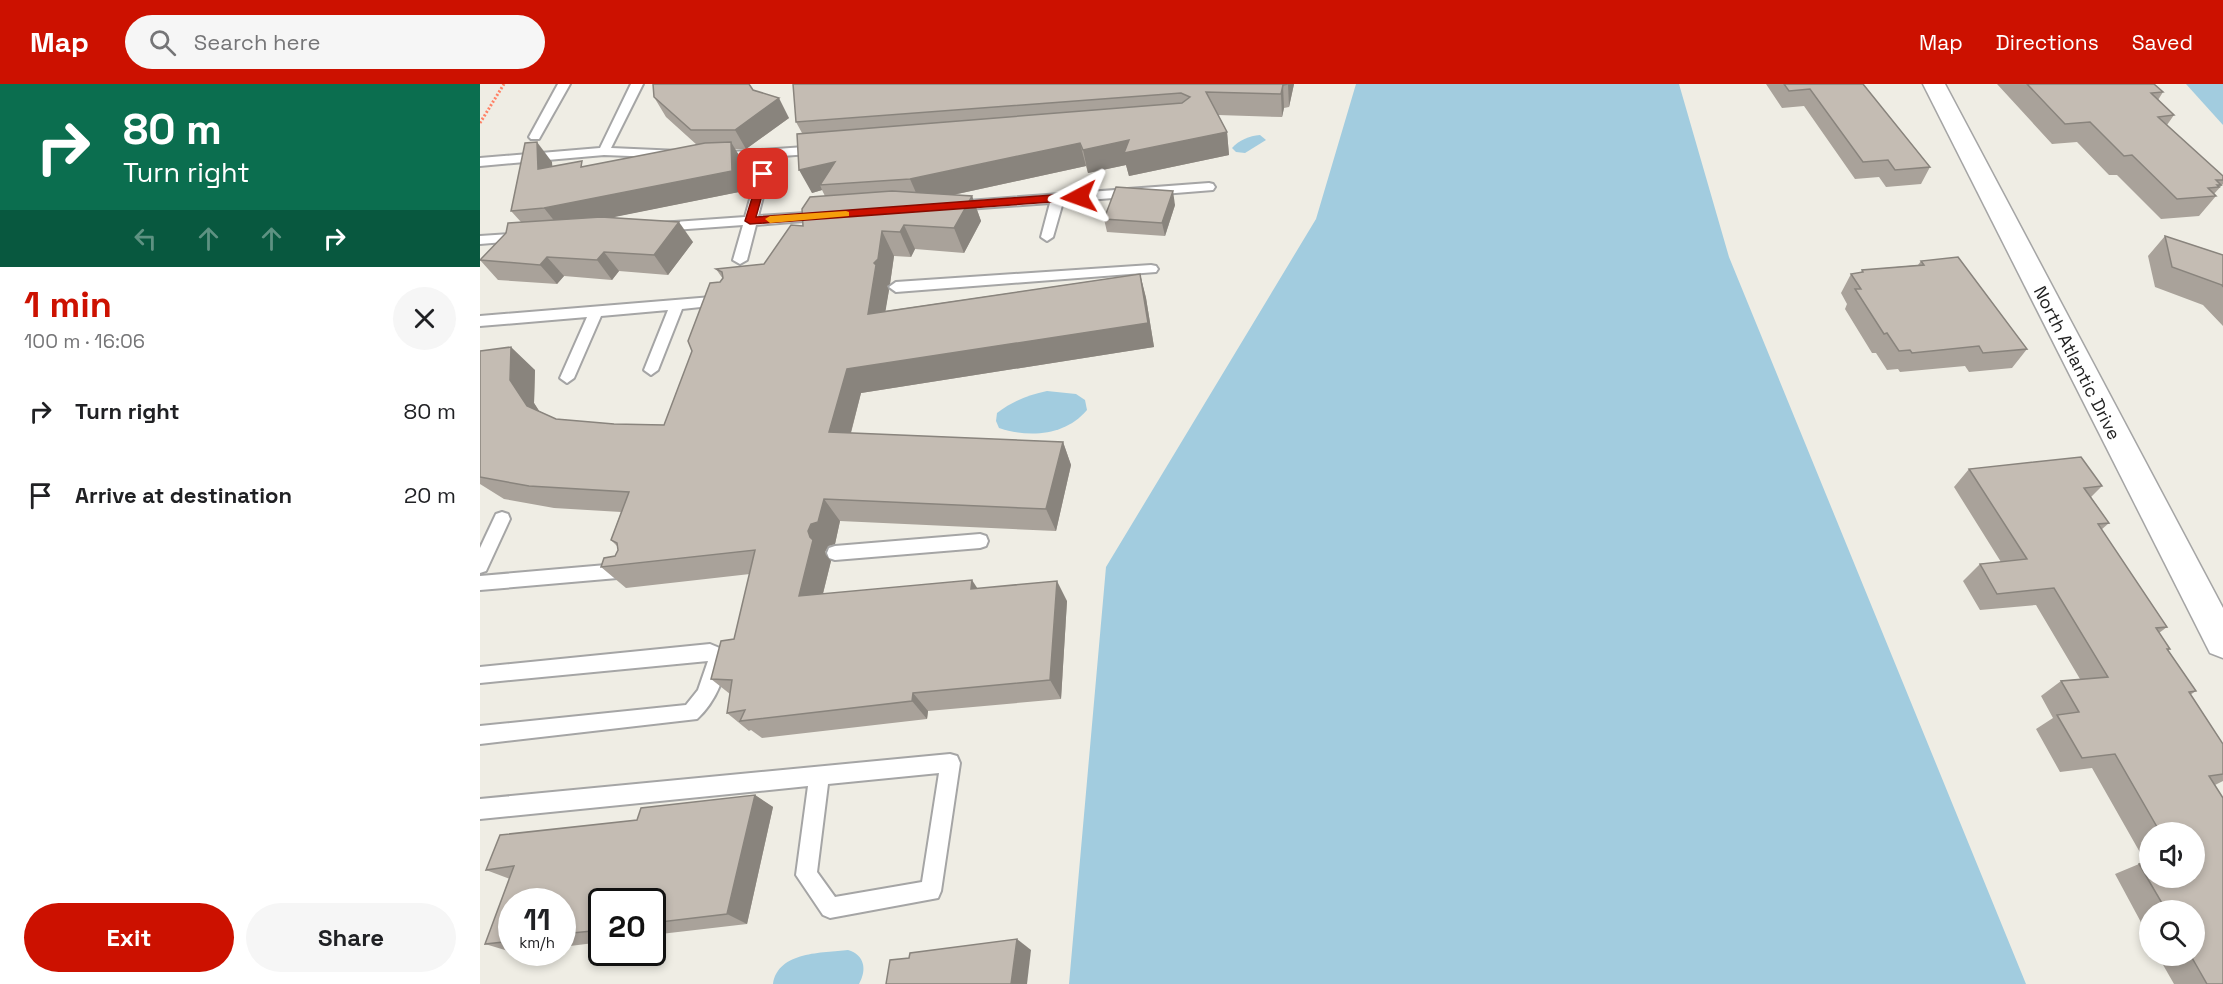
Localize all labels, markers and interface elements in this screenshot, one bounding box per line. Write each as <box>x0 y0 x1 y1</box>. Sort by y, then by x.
search box <box>125 15 545 69</box>
text: Map <box>30 24 89 60</box>
icon: search <box>146 26 179 59</box>
text: Search here <box>194 28 321 56</box>
text: Map <box>1919 29 1963 56</box>
text: Directions <box>1996 29 2099 56</box>
text: Saved <box>2132 29 2193 56</box>
text: 80 m <box>123 103 222 156</box>
icon: right <box>24 108 102 186</box>
pin <box>737 148 788 199</box>
text: Turn right <box>123 155 250 190</box>
icon: arrive <box>746 157 779 190</box>
position arrow <box>1047 165 1111 229</box>
icon: left <box>129 222 162 255</box>
icon: ahead <box>192 222 225 255</box>
icon: ahead <box>255 222 288 255</box>
icon: right <box>318 222 351 255</box>
text: 1 min <box>24 282 112 328</box>
street label: North Atlantic Drive <box>2029 282 2126 444</box>
button: close <box>393 287 456 350</box>
text: 100 m · 16:06 <box>24 328 145 354</box>
icon: right <box>24 395 57 428</box>
text: Turn right <box>75 397 180 425</box>
text: 80 m <box>404 397 456 425</box>
icon: arrive <box>24 479 57 512</box>
text: Arrive at destination <box>75 481 292 509</box>
text: 20 m <box>404 481 456 509</box>
map controls <box>2139 822 2205 966</box>
button: sound <box>2139 822 2205 888</box>
speed limit sign: 20 <box>588 888 666 966</box>
text: 11 <box>523 900 551 939</box>
button: search <box>2139 900 2205 966</box>
button: Exit <box>24 903 234 972</box>
button: Share <box>246 903 456 972</box>
text: km/h <box>519 933 555 952</box>

